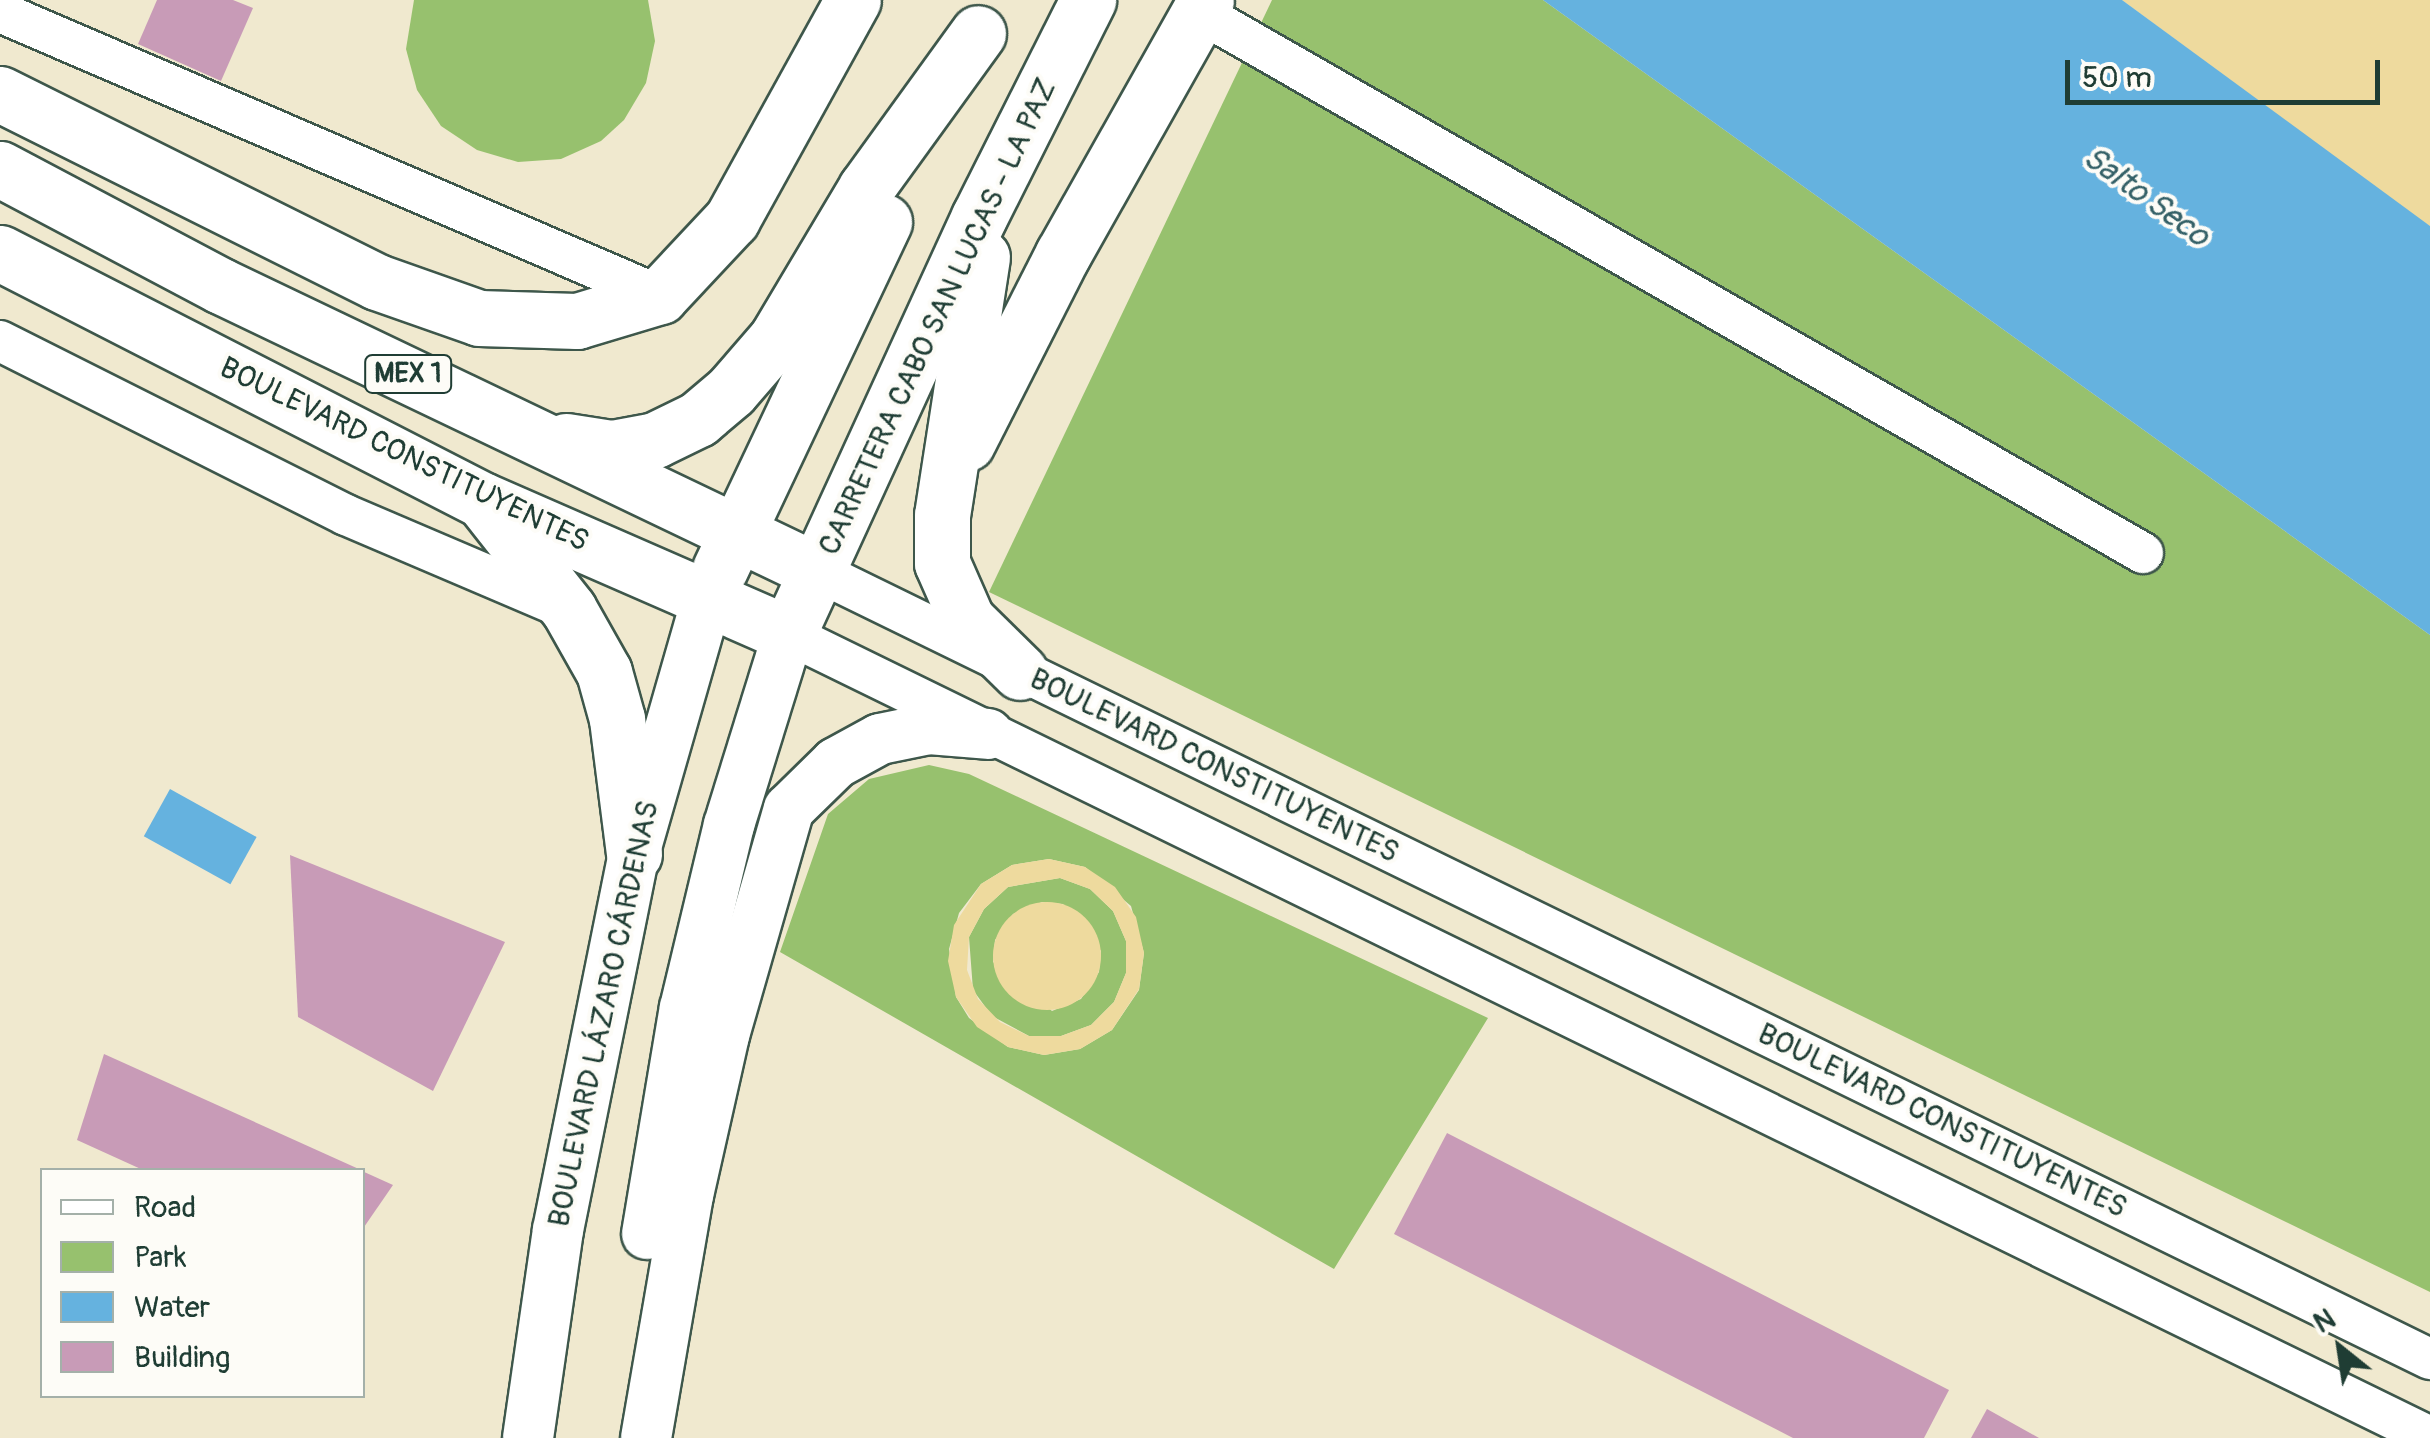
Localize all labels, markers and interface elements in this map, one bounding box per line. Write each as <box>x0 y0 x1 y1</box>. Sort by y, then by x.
scale bar <box>2070 40 2385 102</box>
text: 50 m <box>2082 59 2152 96</box>
street label: CARRETERA CABO SAN LUCAS - LA PAZ <box>811 73 1065 561</box>
water label: Salto Seco <box>2076 139 2216 255</box>
street label: BOULEVARD CONSTITUYENTES <box>214 350 594 560</box>
road number: MEX 1 <box>363 351 453 397</box>
street label: BOULEVARD CONSTITUYENTES <box>1024 661 1404 871</box>
street label: BOULEVARD LÁZARO CÁRDENAS <box>541 798 667 1230</box>
street label: BOULEVARD CONSTITUYENTES <box>1752 1016 2132 1226</box>
legend <box>40 1168 365 1398</box>
text: Road <box>134 1189 196 1226</box>
text: Park <box>134 1239 187 1276</box>
text: Water <box>134 1289 210 1326</box>
north arrow <box>2290 1298 2390 1398</box>
text: N <box>2308 1302 2342 1341</box>
text: Building <box>134 1339 230 1376</box>

